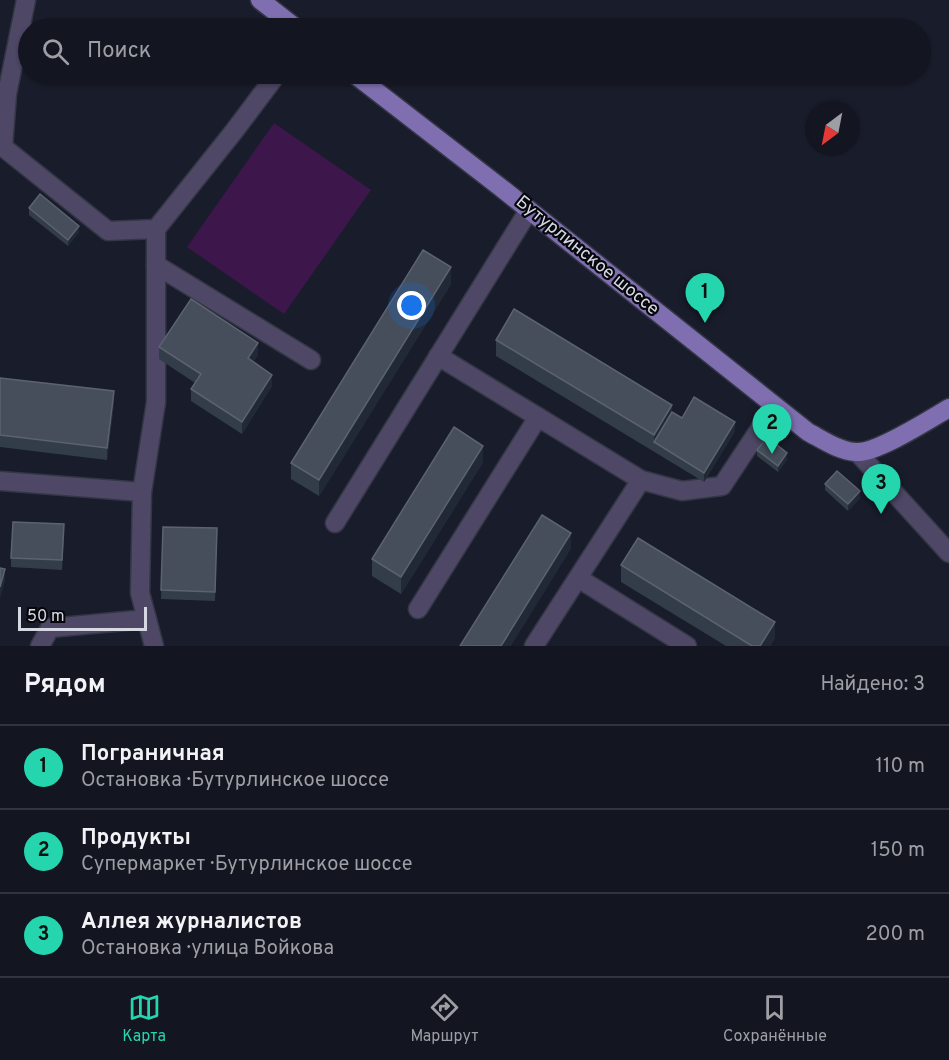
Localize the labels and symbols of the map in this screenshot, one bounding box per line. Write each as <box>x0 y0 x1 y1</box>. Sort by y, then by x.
north arrow <box>805 102 859 156</box>
street label: Бутурлинское шоссе <box>511 191 663 321</box>
pin: 1 <box>686 274 724 323</box>
your location <box>397 291 426 320</box>
pin: 2 <box>752 404 792 454</box>
pin: 3 <box>862 464 900 514</box>
scale bar <box>18 604 147 632</box>

